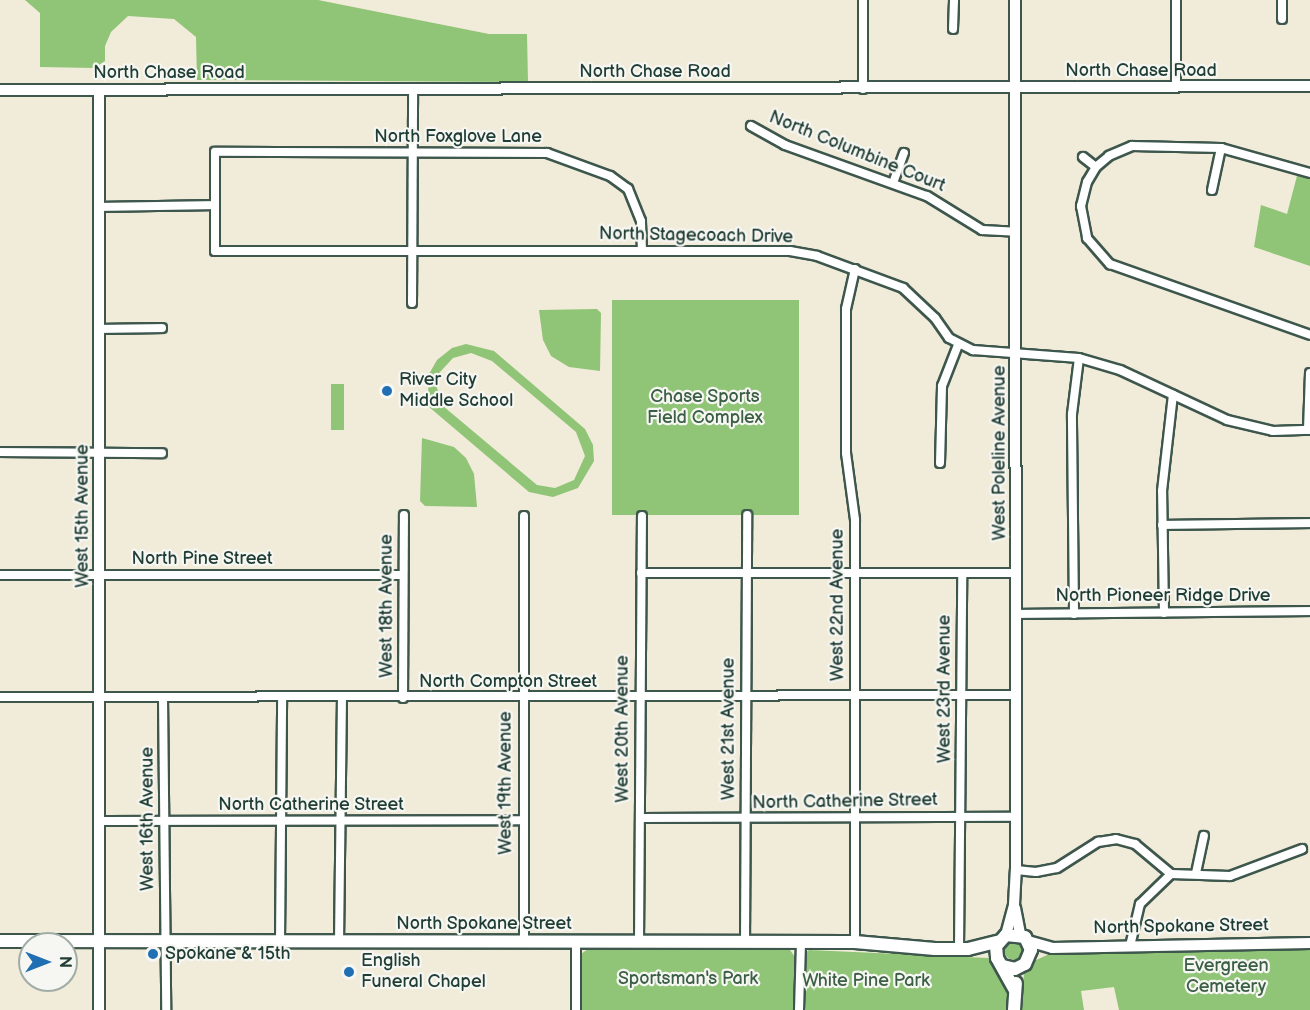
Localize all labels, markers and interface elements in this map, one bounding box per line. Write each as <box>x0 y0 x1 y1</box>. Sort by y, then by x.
street label: North Chase Road <box>1065 60 1217 82</box>
street label: North Chase Road <box>579 61 731 83</box>
street label: North Chase Road <box>93 62 245 84</box>
street label: North Columbine Court <box>766 107 948 197</box>
street label: North Foxglove Lane <box>374 126 542 148</box>
street label: North Stagecoach Drive <box>599 224 793 248</box>
street label: West Poleline Avenue <box>989 365 1011 541</box>
place label: River City Middle School <box>399 370 514 412</box>
marker: River City Middle School <box>380 384 394 398</box>
park label: Chase Sports Field Complex <box>647 387 763 430</box>
street label: West 15th Avenue <box>72 444 94 588</box>
street label: West 22nd Avenue <box>827 529 849 681</box>
street label: West 18th Avenue <box>376 534 398 678</box>
street label: North Pine Street <box>131 548 273 570</box>
street label: North Pioneer Ridge Drive <box>1055 585 1271 607</box>
street label: West 23rd Avenue <box>934 615 956 763</box>
street label: West 20th Avenue <box>612 655 634 803</box>
street label: West 21st Avenue <box>718 658 740 800</box>
street label: North Compton Street <box>419 671 597 693</box>
street label: West 19th Avenue <box>495 711 517 855</box>
street label: West 16th Avenue <box>137 747 159 891</box>
street label: North Catherine Street <box>752 790 938 814</box>
street label: North Catherine Street <box>218 794 404 816</box>
street label: North Spokane Street <box>396 913 572 935</box>
street label: North Spokane Street <box>1093 915 1269 939</box>
north arrow <box>18 932 78 992</box>
place label: Spokane & 15th <box>165 943 290 965</box>
marker: Spokane & 15th <box>146 947 160 961</box>
place label: English Funeral Chapel <box>361 951 486 994</box>
text: N <box>55 956 74 968</box>
park label: Evergreen Cemetery <box>1183 956 1269 998</box>
marker: English Funeral Chapel <box>342 965 356 979</box>
park label: Sportsman's Park <box>618 968 758 990</box>
park label: White Pine Park <box>802 970 930 992</box>

